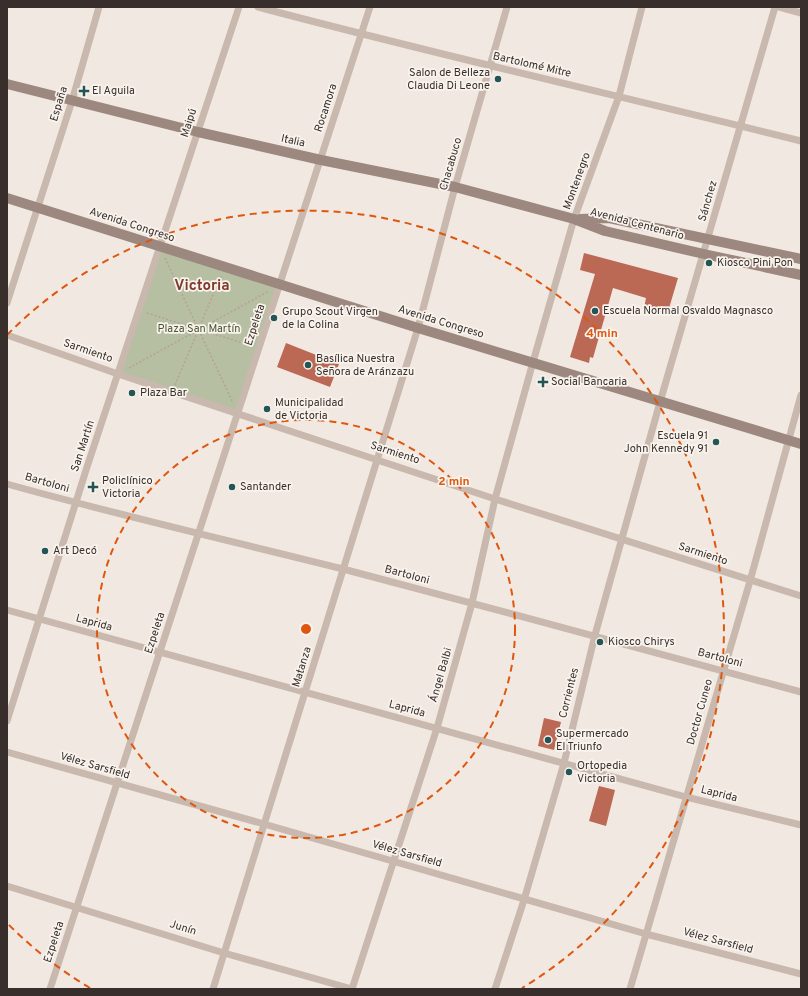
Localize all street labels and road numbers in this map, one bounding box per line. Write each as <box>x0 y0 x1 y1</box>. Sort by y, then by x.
street label: Bartolomé Mitre <box>491 49 573 81</box>
street label: Rocamora <box>312 82 340 134</box>
street label: España <box>47 85 71 123</box>
street label: Maipú <box>178 107 200 139</box>
street label: Italia <box>280 131 307 151</box>
street label: Chacabuco <box>437 136 465 192</box>
street label: Montenegro <box>560 150 594 212</box>
street label: Sánchez <box>695 179 721 223</box>
street label: Avenida Congreso <box>88 205 176 245</box>
street label: Avenida Centenario <box>588 205 686 243</box>
street label: Ezpeleta <box>242 302 268 348</box>
street label: Avenida Congreso <box>396 302 486 342</box>
street label: Sarmiento <box>62 336 114 366</box>
street label: San Martín <box>68 418 98 474</box>
street label: Sarmiento <box>369 438 421 468</box>
street label: Bartoloni <box>23 470 71 496</box>
street label: Sarmiento <box>677 539 729 569</box>
street label: Bartoloni <box>383 562 431 588</box>
street label: Ezpeleta <box>142 610 168 656</box>
street label: Laprida <box>74 611 114 635</box>
street label: Matanza <box>289 645 315 689</box>
street label: Bartoloni <box>696 645 744 671</box>
street label: Ángel Balbi <box>426 646 455 704</box>
street label: Corrientes <box>556 666 582 720</box>
street label: Doctor Cuneo <box>684 677 716 747</box>
street label: Laprida <box>387 697 427 721</box>
street label: Vélez Sarsfield <box>58 749 132 783</box>
street label: Laprida <box>699 783 739 805</box>
street label: Vélez Sarsfield <box>370 837 444 871</box>
street label: Junín <box>168 917 198 939</box>
street label: Ezpeleta <box>41 919 67 965</box>
street label: Vélez Sarsfield <box>681 925 755 957</box>

